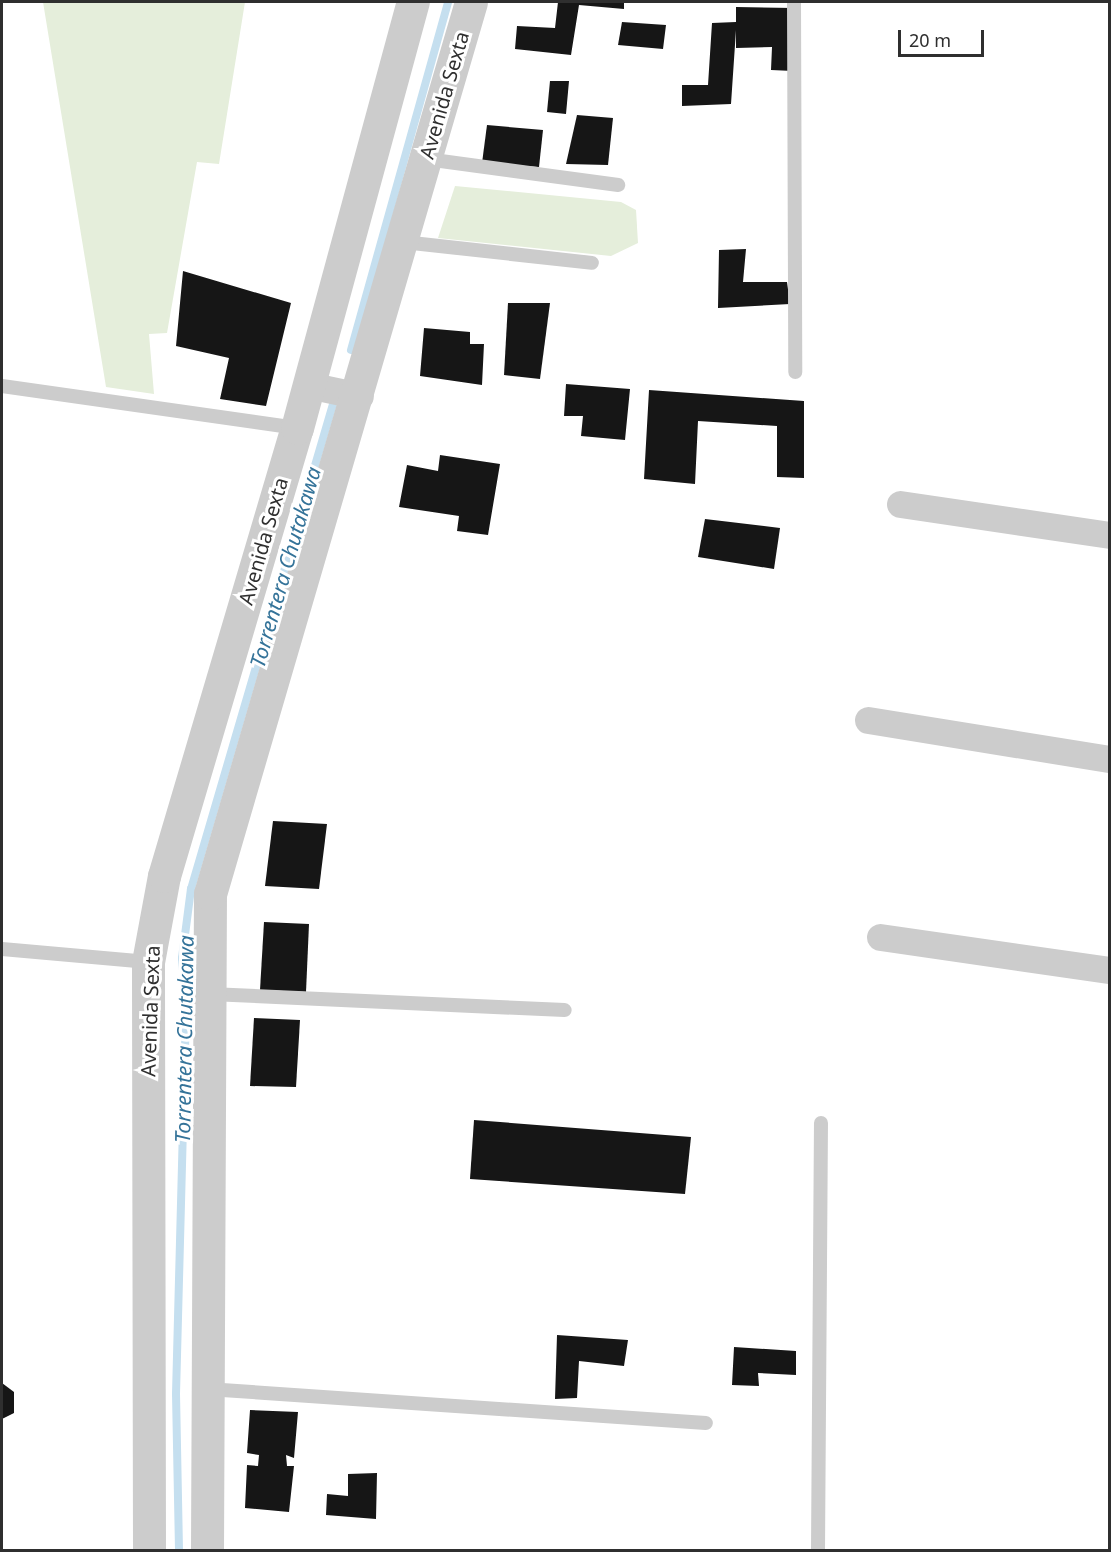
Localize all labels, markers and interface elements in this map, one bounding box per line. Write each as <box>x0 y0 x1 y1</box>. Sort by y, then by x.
scale bar <box>901 18 986 56</box>
text: 20 m <box>909 28 951 52</box>
street label: Avenida Sexta <box>414 29 474 161</box>
water label: Torrentera Chutakawa <box>244 464 326 670</box>
street label: Avenida Sexta <box>233 475 293 607</box>
water label: Torrentera Chutakawa <box>170 935 198 1143</box>
street label: Avenida Sexta <box>136 945 164 1077</box>

